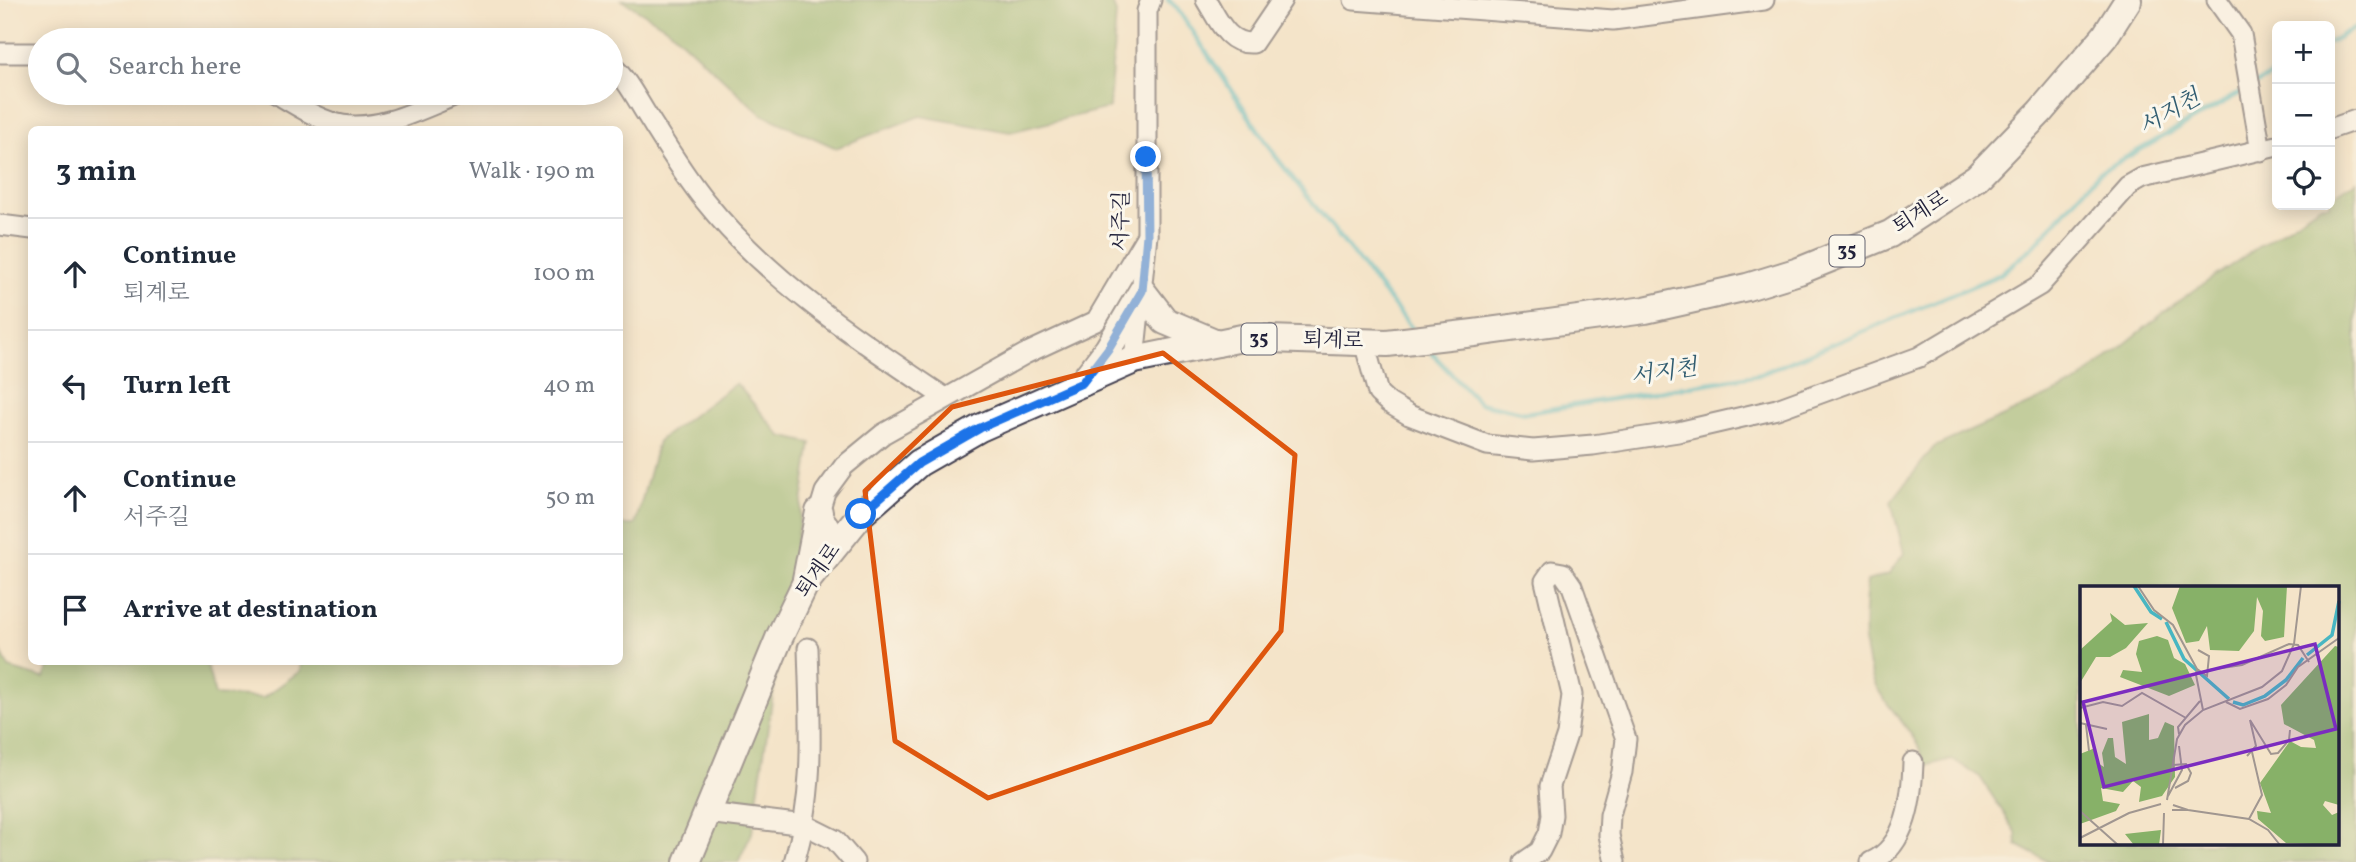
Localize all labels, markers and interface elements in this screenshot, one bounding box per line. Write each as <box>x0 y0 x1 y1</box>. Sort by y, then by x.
map controls <box>2272 21 2335 210</box>
button: + <box>2272 21 2335 84</box>
search box <box>28 28 623 105</box>
icon: search <box>52 48 90 86</box>
text: Search here <box>108 49 241 85</box>
water label: 서지천 <box>2133 82 2208 144</box>
button: − <box>2272 84 2335 147</box>
route end <box>1130 141 1161 172</box>
button: locate <box>2272 147 2335 210</box>
text: 3 min <box>56 151 137 193</box>
text: Walk · 190 m <box>469 156 595 188</box>
street label: 퇴계로 <box>1888 184 1954 242</box>
street label: 서주길 <box>1107 190 1137 252</box>
road number: 35 <box>1829 235 1864 266</box>
text: Continue <box>123 238 236 274</box>
icon: ahead <box>56 255 94 293</box>
text: 100 m <box>533 258 595 290</box>
text: 퇴계로 <box>123 278 190 310</box>
road number: 35 <box>1242 324 1276 354</box>
street label: 퇴계로 <box>1302 325 1364 357</box>
water label: 서지천 <box>1629 352 1701 394</box>
icon: left <box>56 367 94 405</box>
text: Turn left <box>123 368 231 404</box>
text: 40 m <box>543 370 595 402</box>
text: Continue <box>123 462 236 498</box>
icon: ahead <box>56 479 94 517</box>
text: 50 m <box>546 482 595 514</box>
route start <box>845 498 876 529</box>
text: 서주길 <box>123 502 190 534</box>
street label: 퇴계로 <box>790 538 848 604</box>
inset map <box>2080 586 2338 844</box>
icon: arrive <box>56 591 94 629</box>
text: Arrive at destination <box>123 592 378 628</box>

